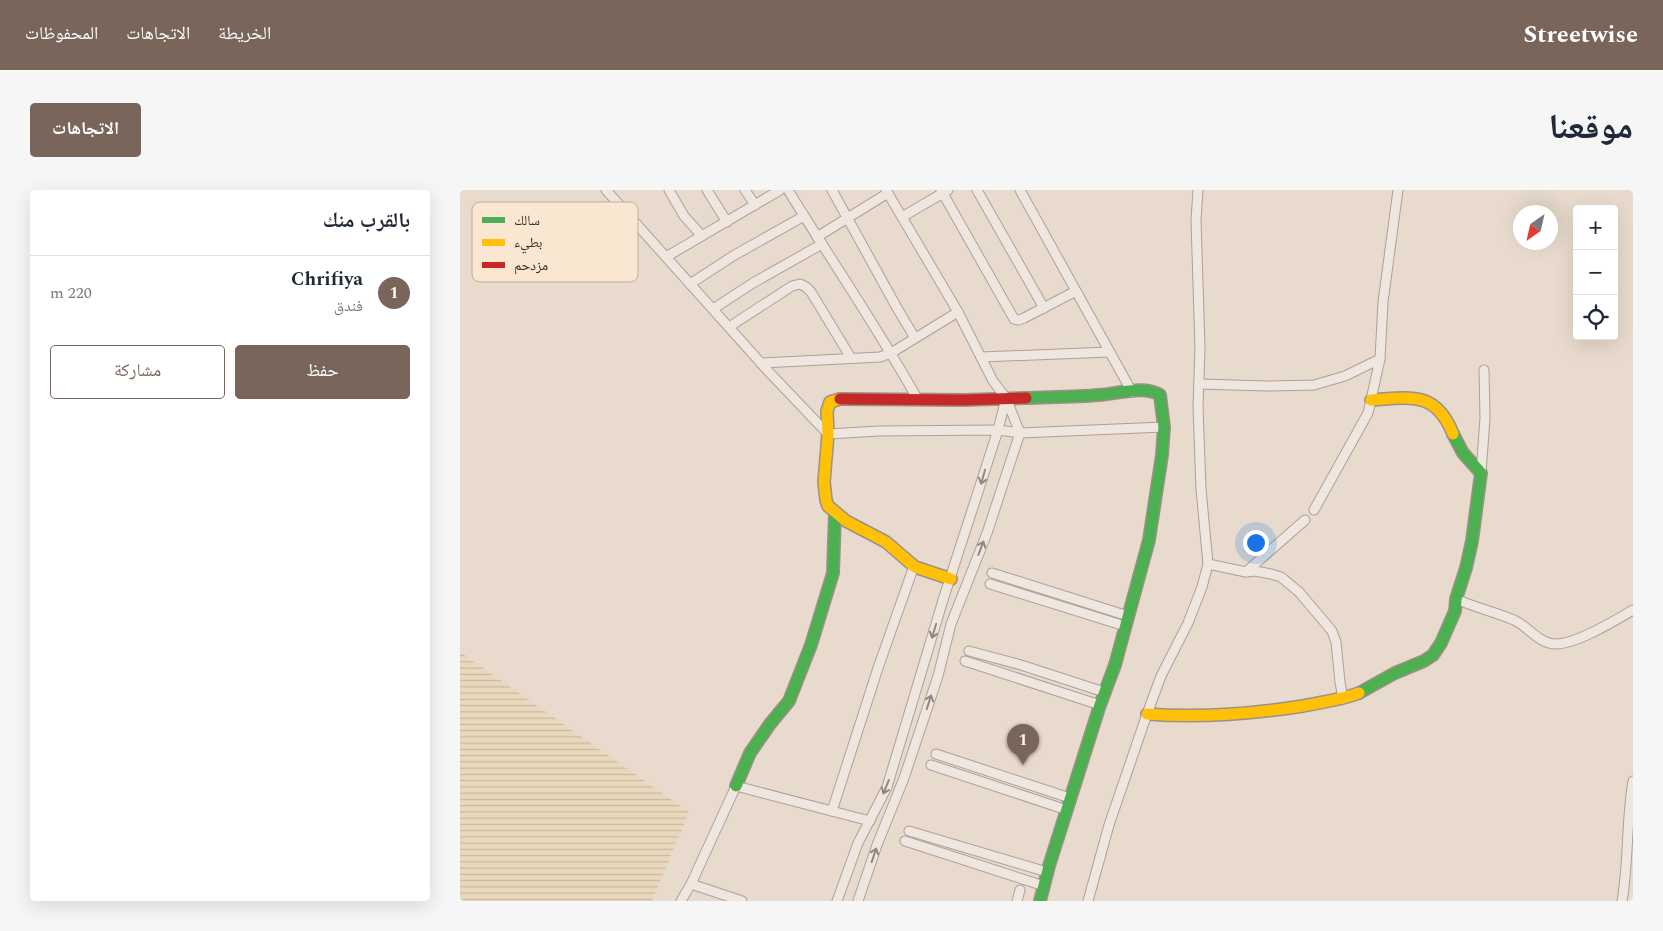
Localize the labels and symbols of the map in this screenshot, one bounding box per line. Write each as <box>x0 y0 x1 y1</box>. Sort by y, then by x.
legend <box>472 202 638 282</box>
north arrow <box>1513 205 1558 250</box>
text: سالك <box>514 210 540 231</box>
text: بطيء <box>514 232 543 254</box>
text: مزدحم <box>514 255 548 276</box>
one-way arrow <box>978 468 988 484</box>
your location <box>1243 530 1269 556</box>
one-way arrow <box>977 541 986 557</box>
one-way arrow <box>928 623 938 639</box>
one-way arrow <box>925 695 934 710</box>
pin: 1 <box>1007 724 1039 765</box>
one-way arrow <box>881 779 891 794</box>
one-way arrow <box>870 848 879 863</box>

